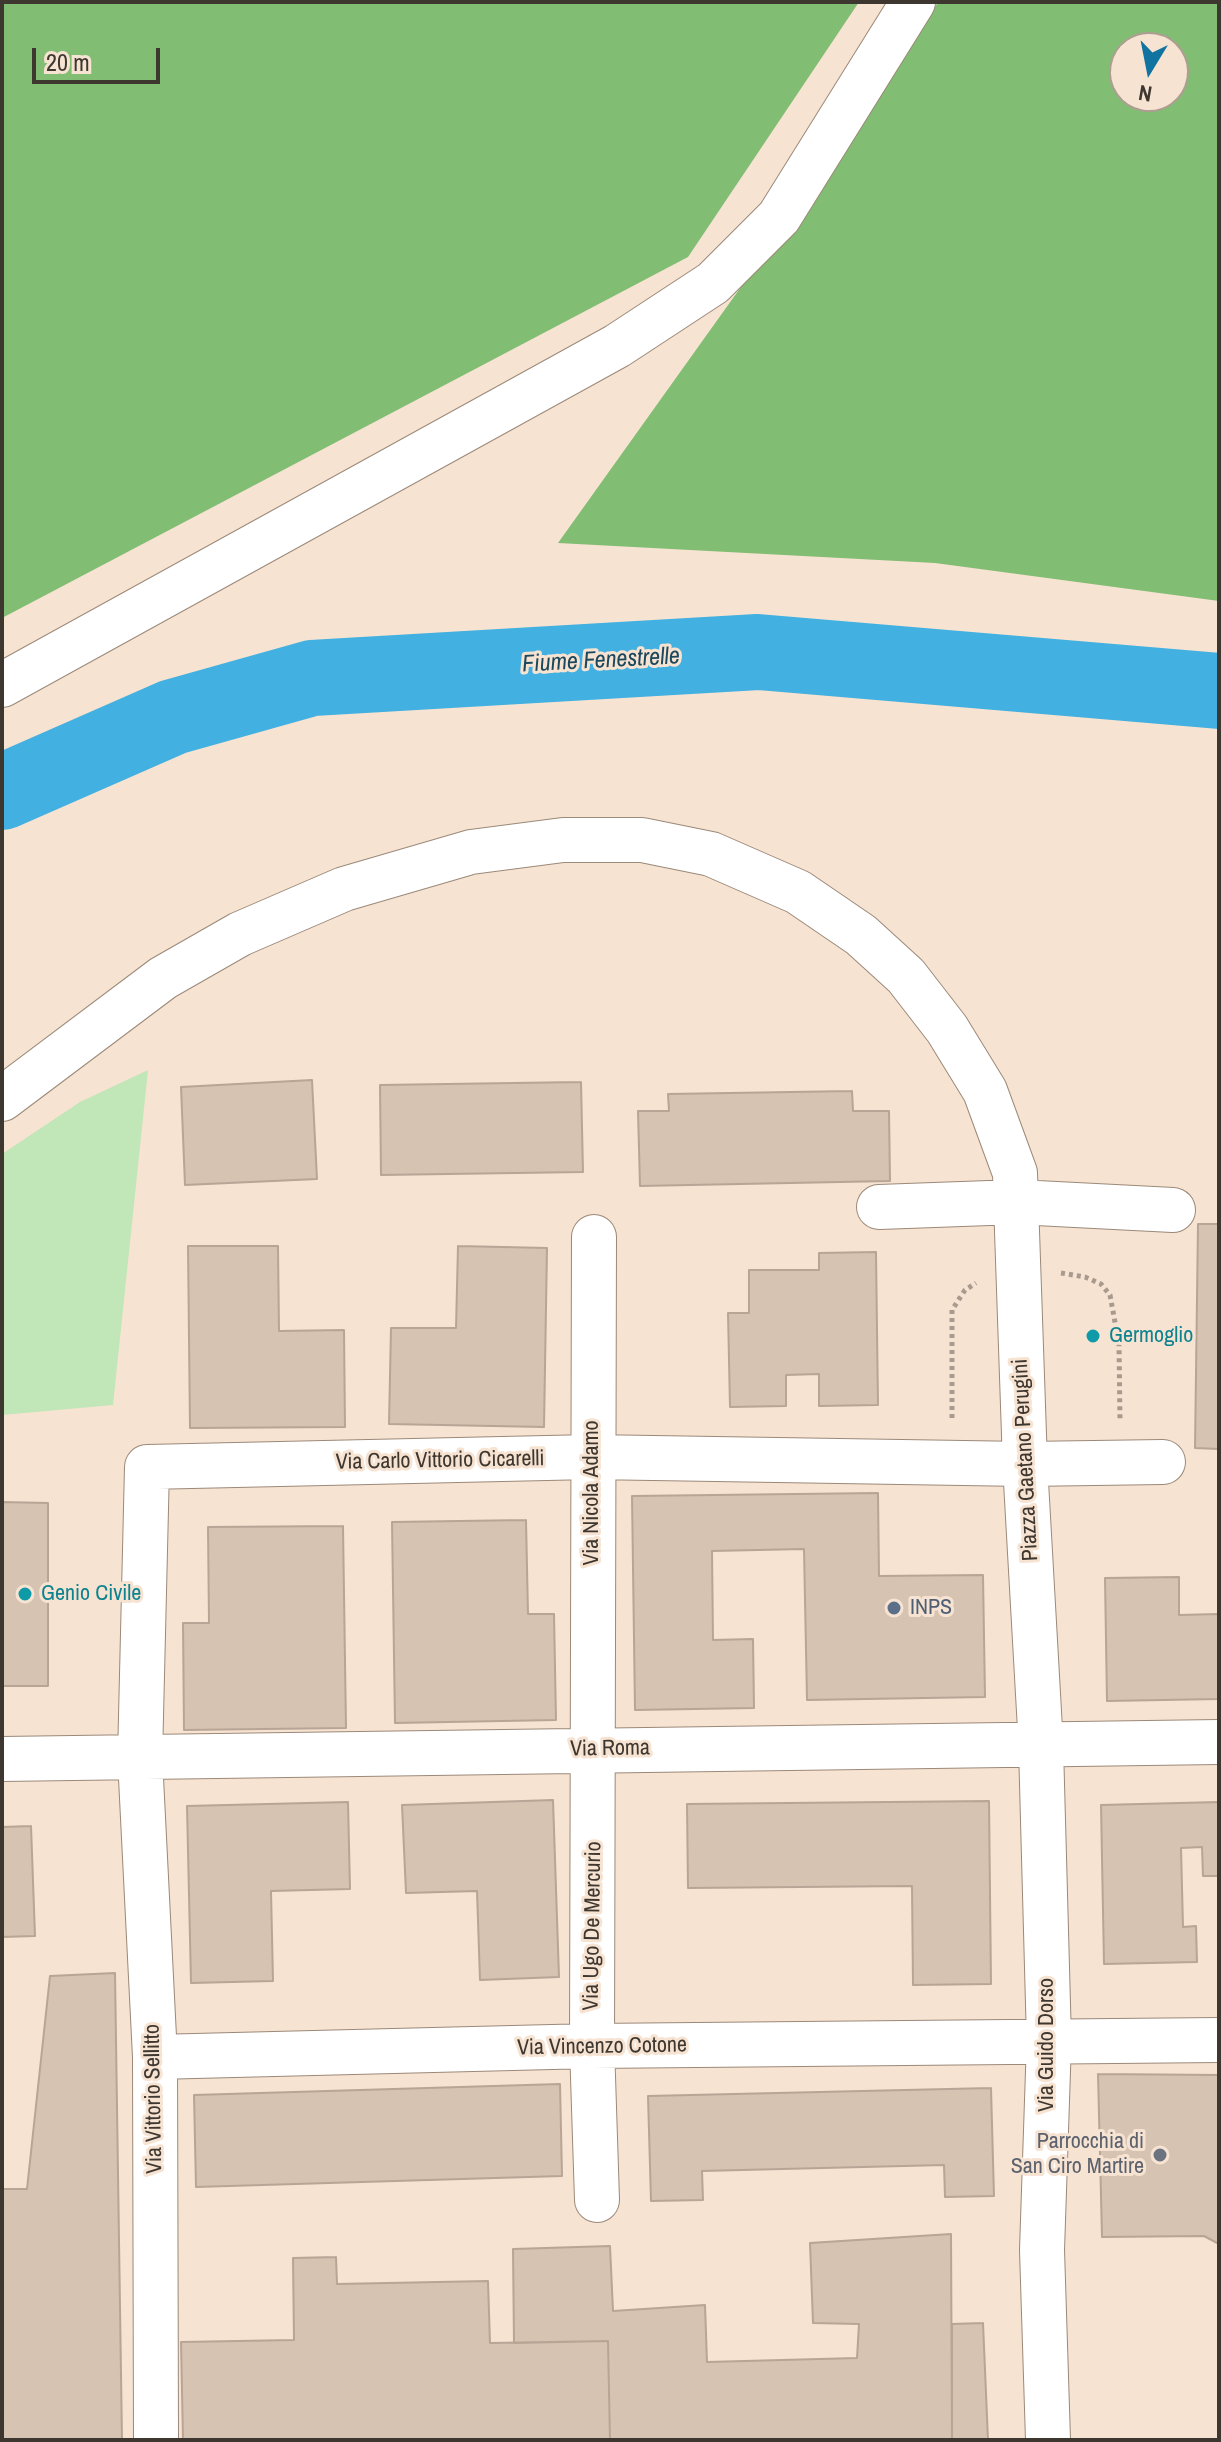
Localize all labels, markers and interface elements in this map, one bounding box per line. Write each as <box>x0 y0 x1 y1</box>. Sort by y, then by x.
scale bar <box>36 32 164 82</box>
north arrow <box>1109 32 1189 112</box>
text: 20 m <box>46 46 90 78</box>
text: N <box>1136 78 1154 110</box>
water label: Fiume Fenestrelle <box>521 642 681 680</box>
place label: Germoglio <box>1109 1323 1193 1349</box>
marker: Germoglio <box>1084 1327 1102 1345</box>
street label: Piazza Gaetano Perugini <box>1008 1358 1044 1562</box>
street label: Via Nicola Adamo <box>579 1420 605 1566</box>
street label: Via Carlo Vittorio Cicarelli <box>335 1446 545 1476</box>
place label: Genio Civile <box>41 1581 141 1607</box>
marker: Genio Civile <box>16 1585 34 1603</box>
place label: INPS <box>910 1595 952 1621</box>
marker: INPS <box>885 1599 903 1617</box>
street label: Via Roma <box>570 1735 650 1763</box>
street label: Via Ugo De Mercurio <box>578 1841 608 2011</box>
street label: Via Guido Dorso <box>1034 1978 1060 2112</box>
street label: Via Vittorio Sellitto <box>139 2024 169 2174</box>
street label: Via Vincenzo Cotone <box>517 2032 687 2062</box>
place label: Parrocchia di San Ciro Martire <box>1011 2129 1144 2180</box>
marker: Parrocchia di San Ciro Martire <box>1151 2146 1169 2164</box>

